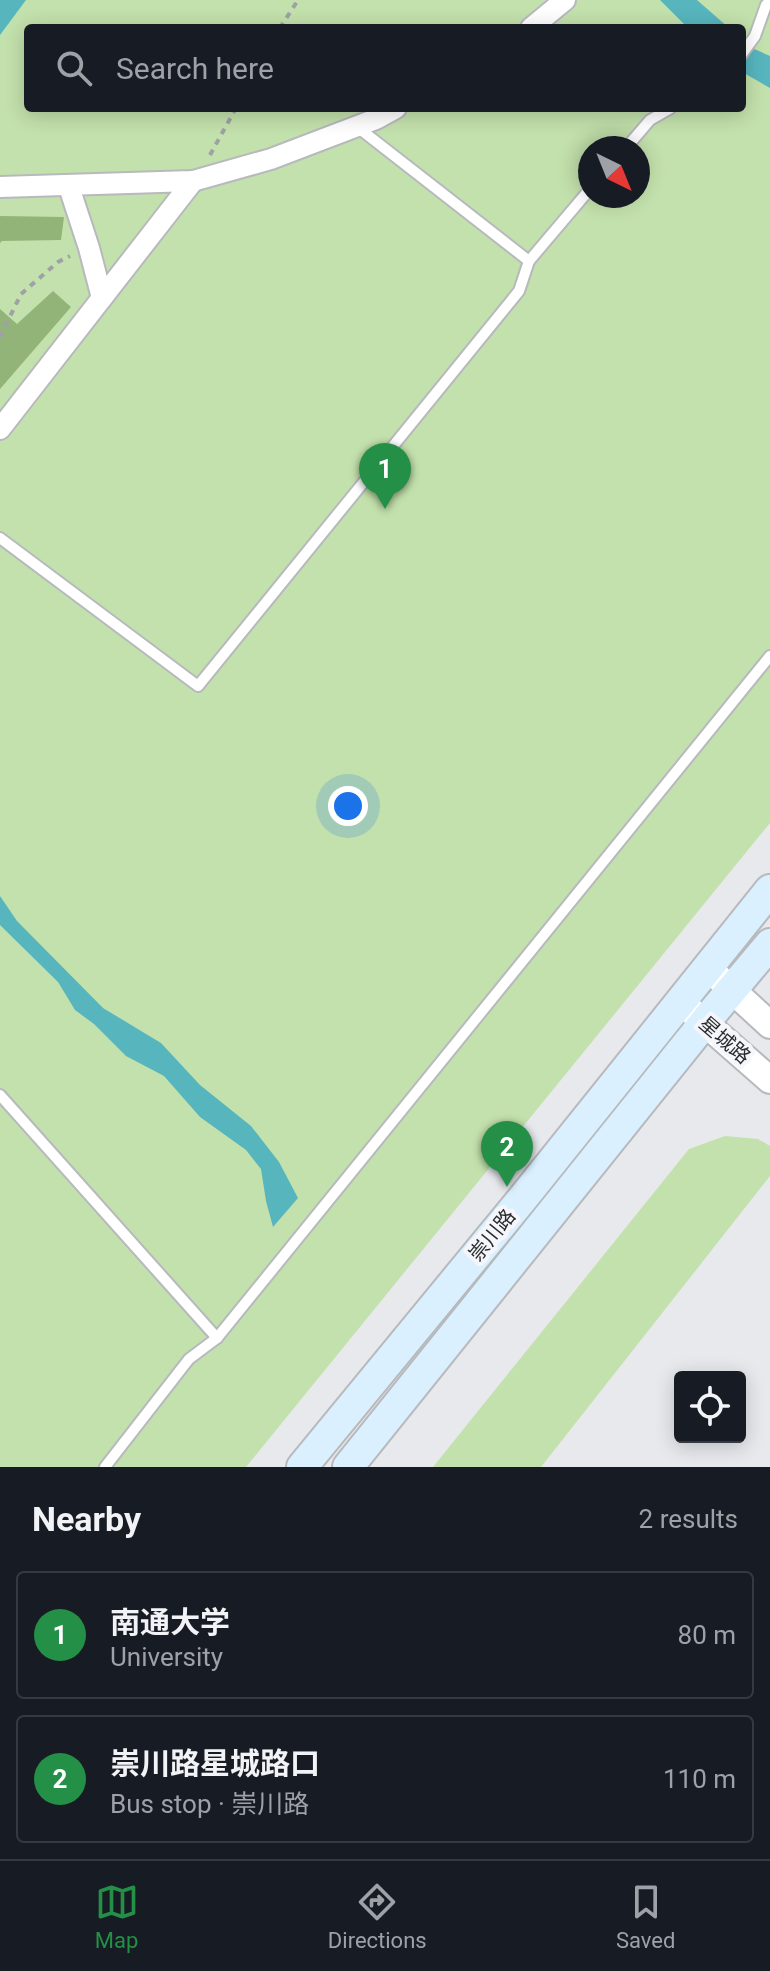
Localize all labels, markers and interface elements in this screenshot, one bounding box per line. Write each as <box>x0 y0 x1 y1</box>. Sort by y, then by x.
search box <box>24 24 746 112</box>
icon: search <box>52 46 96 90</box>
text: Search here <box>116 51 274 86</box>
north arrow <box>578 136 650 208</box>
pin: 1 <box>359 443 411 509</box>
your location <box>328 786 368 826</box>
street label: 星城路 <box>694 1011 756 1069</box>
pin: 2 <box>481 1121 533 1187</box>
street label: 崇川路 <box>464 1204 520 1266</box>
map controls <box>674 1371 746 1443</box>
button: locate <box>674 1371 746 1443</box>
text: Nearby <box>32 1499 141 1539</box>
text: 2 results <box>639 1504 738 1534</box>
text: 南通大学 <box>110 1605 230 1640</box>
text: 1 <box>53 1620 67 1650</box>
text: 80 m <box>678 1620 736 1650</box>
text: University <box>110 1642 223 1672</box>
text: 崇川路星城路口 <box>110 1746 320 1781</box>
text: 2 <box>53 1764 67 1794</box>
text: 110 m <box>663 1764 736 1794</box>
text: Bus stop · 崇川路 <box>110 1789 309 1819</box>
tab: Map <box>95 1880 139 1953</box>
tab: Directions <box>328 1880 427 1953</box>
tab: Saved <box>616 1880 675 1953</box>

